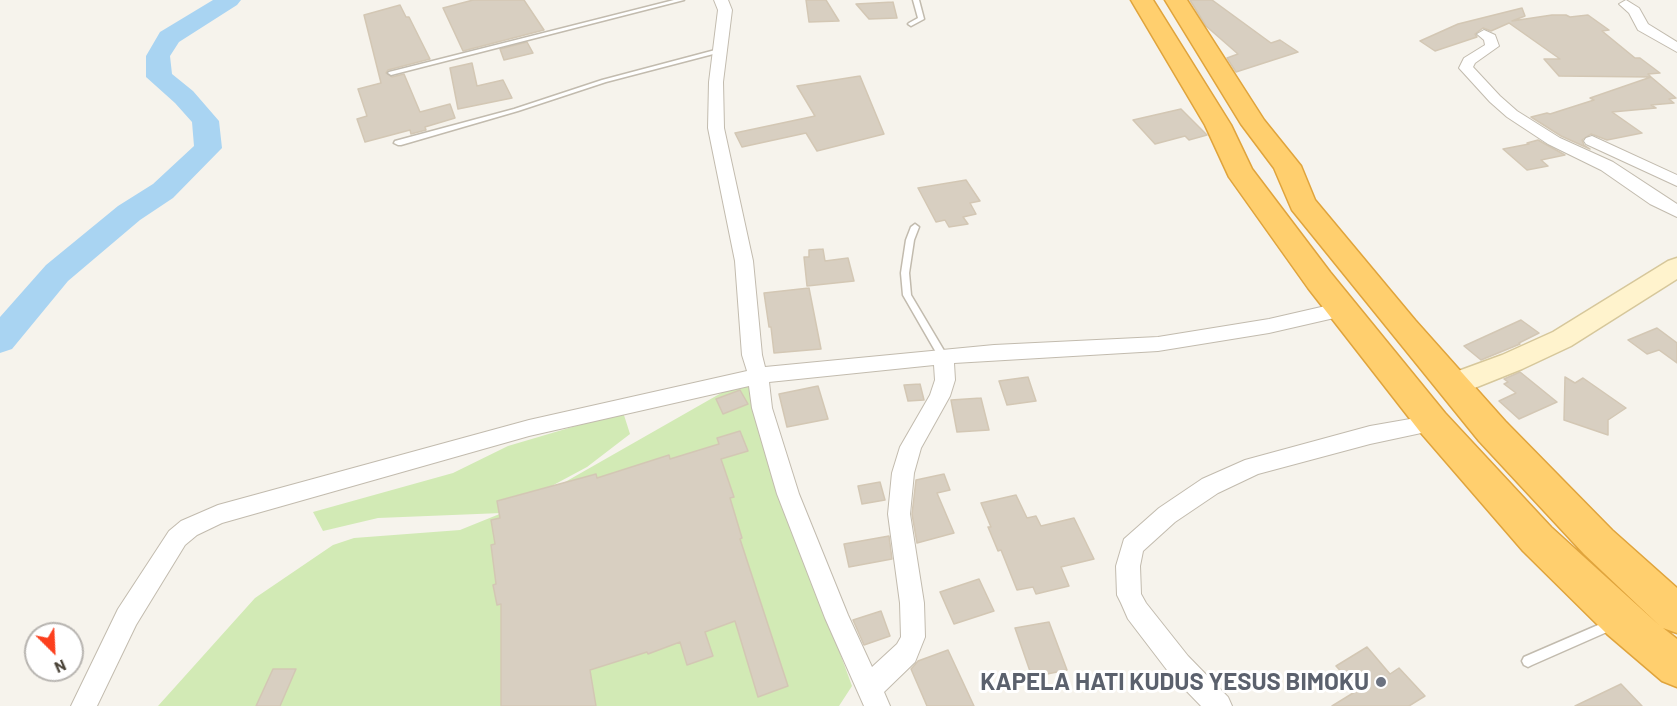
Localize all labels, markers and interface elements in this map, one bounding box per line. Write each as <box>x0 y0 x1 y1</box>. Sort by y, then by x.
north arrow <box>24 622 84 682</box>
text: N <box>52 656 69 678</box>
place label: KAPELA HATI KUDUS YESUS BIMOKU <box>980 668 1369 696</box>
marker: KAPELA HATI KUDUS YESUS BIMOKU <box>1374 675 1388 689</box>

